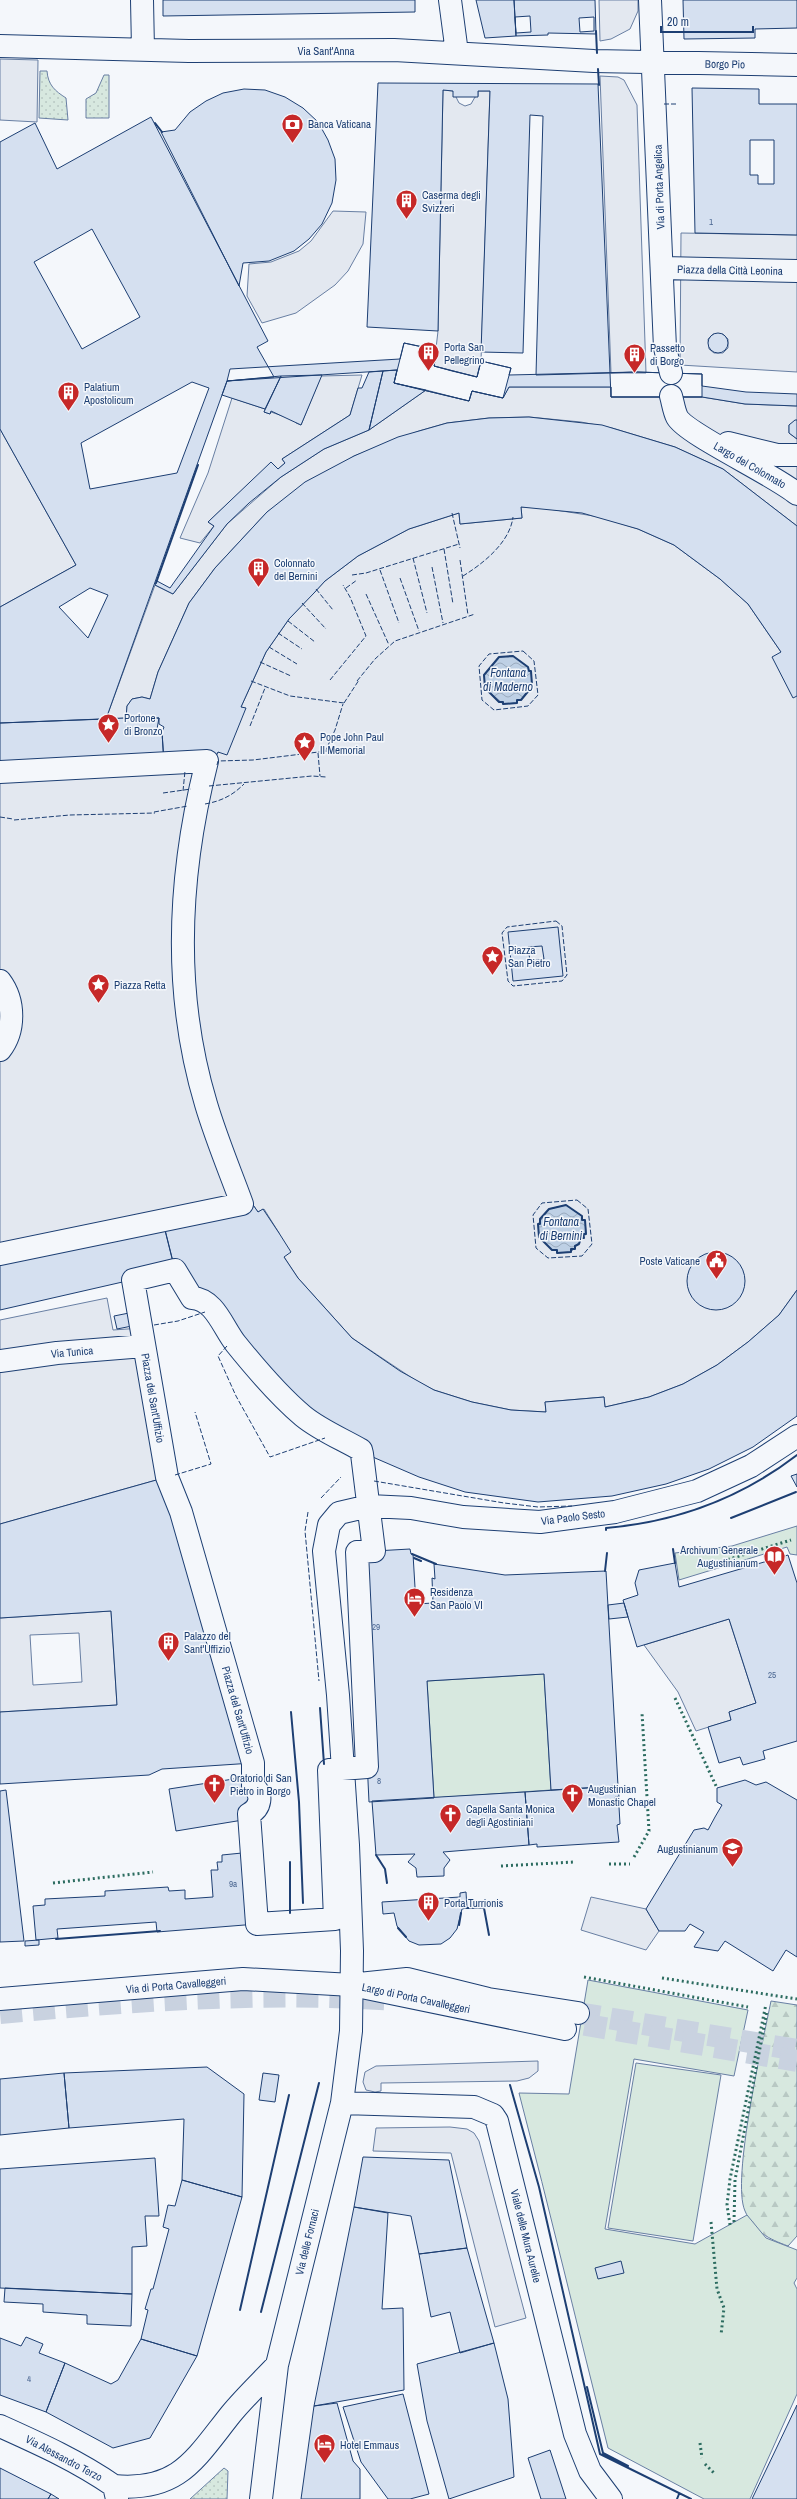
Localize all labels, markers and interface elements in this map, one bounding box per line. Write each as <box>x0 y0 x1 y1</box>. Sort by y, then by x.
scale bar <box>661 8 753 34</box>
text: 20 m <box>667 14 689 30</box>
street label: Via Sant'Anna <box>297 44 355 58</box>
street label: Borgo Pio <box>705 57 745 71</box>
bank icon: Banca Vaticana <box>280 111 306 144</box>
place label: Banca Vaticana <box>308 117 371 131</box>
street label: Via di Porta Angelica <box>651 144 667 230</box>
building icon: Caserma degli Svizzeri <box>393 188 419 221</box>
place label: Caserma degli Svizzeri <box>422 188 481 215</box>
house number: 1 <box>709 216 713 228</box>
street label: Piazza della Città Leonina <box>677 262 783 278</box>
building icon: Porta San Pellegrino <box>416 340 442 373</box>
place label: Porta San Pellegrino <box>444 340 485 367</box>
building icon: Passetto di Borgo <box>622 341 648 374</box>
place label: Passetto di Borgo <box>650 341 685 368</box>
building icon: Palatium Apostolicum <box>55 380 81 413</box>
place label: Palatium Apostolicum <box>83 380 134 407</box>
street label: Largo del Colonnato <box>711 439 789 491</box>
building icon: Colonnato del Bernini <box>245 556 271 589</box>
place label: Colonnato del Bernini <box>274 556 318 583</box>
water label: Fontana di Maderno <box>483 665 533 695</box>
place icon: Portone di Bronzo <box>95 711 121 744</box>
place label: Portone di Bronzo <box>124 711 163 738</box>
place icon: Pope John Paul II Memorial <box>292 730 318 763</box>
place label: Pope John Paul II Memorial <box>320 730 384 757</box>
place icon: Piazza San Pietro <box>480 943 506 976</box>
place label: Piazza San Pietro <box>508 943 551 970</box>
place icon: Piazza Retta <box>85 972 111 1005</box>
place label: Piazza Retta <box>114 978 166 992</box>
water label: Fontana di Bernini <box>540 1214 583 1244</box>
public building icon: Poste Vaticane <box>703 1248 729 1281</box>
place label: Poste Vaticane <box>639 1254 700 1268</box>
street label: Via Tunica <box>50 1343 94 1361</box>
street label: Piazza del Sant'Uffizio <box>138 1352 168 1444</box>
street label: Via Paolo Sesto <box>540 1506 606 1528</box>
place label: Archivum Generale Augustinianum <box>679 1543 758 1570</box>
library icon: Archivum Generale Augustinianum <box>761 1543 787 1576</box>
hotel icon: Residenza San Paolo VI <box>401 1585 427 1618</box>
place label: Residenza San Paolo VI <box>430 1585 483 1612</box>
house number: 29 <box>372 1621 380 1633</box>
building icon: Palazzo del Sant'Uffizio <box>156 1629 182 1662</box>
place label: Palazzo del Sant'Uffizio <box>184 1629 231 1656</box>
street label: Piazza del Sant'Uffizio <box>219 1664 257 1756</box>
house number: 25 <box>768 1669 776 1681</box>
church icon: Oratorio di San Pietro in Borgo <box>202 1771 228 1804</box>
place label: Oratorio di San Pietro in Borgo <box>230 1771 292 1798</box>
house number: 8 <box>377 1775 381 1787</box>
church icon: Augustinian Monastic Chapel <box>560 1782 586 1815</box>
place label: Augustinian Monastic Chapel <box>587 1782 656 1809</box>
church icon: Capella Santa Monica degli Agostiniani <box>438 1802 464 1835</box>
place label: Capella Santa Monica degli Agostiniani <box>466 1802 555 1829</box>
school or university icon: Augustinianum <box>720 1836 746 1869</box>
place label: Augustinianum <box>656 1842 718 1856</box>
house number: 9a <box>229 1878 237 1890</box>
building icon: Porta Turrionis <box>415 1890 441 1923</box>
place label: Porta Turrionis <box>444 1896 504 1910</box>
street label: Via di Porta Cavalleggeri <box>125 1974 227 1996</box>
street label: Largo di Porta Cavalleggeri <box>361 1980 471 2016</box>
street label: Viale delle Mura Aurelie <box>508 2188 544 2284</box>
street label: Via delle Fornaci <box>292 2208 322 2276</box>
house number: 4 <box>27 2373 31 2385</box>
street label: Via Alessandro Terzo <box>23 2432 105 2484</box>
hotel icon: Hotel Emmaus <box>312 2432 338 2465</box>
place label: Hotel Emmaus <box>340 2438 400 2452</box>

